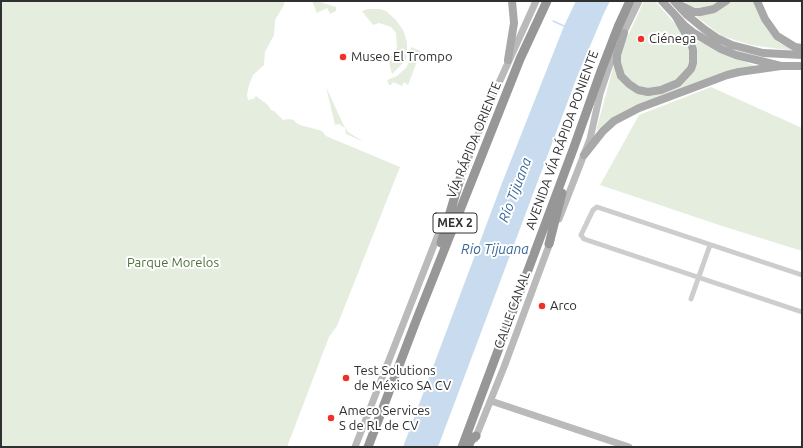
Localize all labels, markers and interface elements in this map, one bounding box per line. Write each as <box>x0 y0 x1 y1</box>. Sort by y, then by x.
place label: Ciénega <box>649 31 696 47</box>
marker: Ciénega <box>636 34 646 44</box>
street label: AVENIDA VÍA RÁPIDA PONIENTE <box>522 48 602 232</box>
place label: Museo El Trompo <box>351 49 453 65</box>
marker: Museo El Trompo <box>338 52 348 62</box>
street label: VÍA RÁPIDA ORIENTE <box>444 80 504 200</box>
water label: Río Tijuana <box>495 155 535 225</box>
road number: MEX 2 <box>433 213 477 233</box>
water label: Rio Tijuana <box>461 241 529 257</box>
park label: Parque Morelos <box>127 255 219 271</box>
street label: CALLE CANAL <box>491 269 533 351</box>
place label: Arco <box>550 298 577 314</box>
marker: Arco <box>537 301 547 311</box>
place label: Test Solutions de México SA CV <box>354 363 451 394</box>
marker: Test Solutions de México SA CV <box>341 373 351 383</box>
place label: Ameco Services S de RL de CV <box>339 403 430 434</box>
marker: Ameco Services S de RL de CV <box>326 413 336 423</box>

